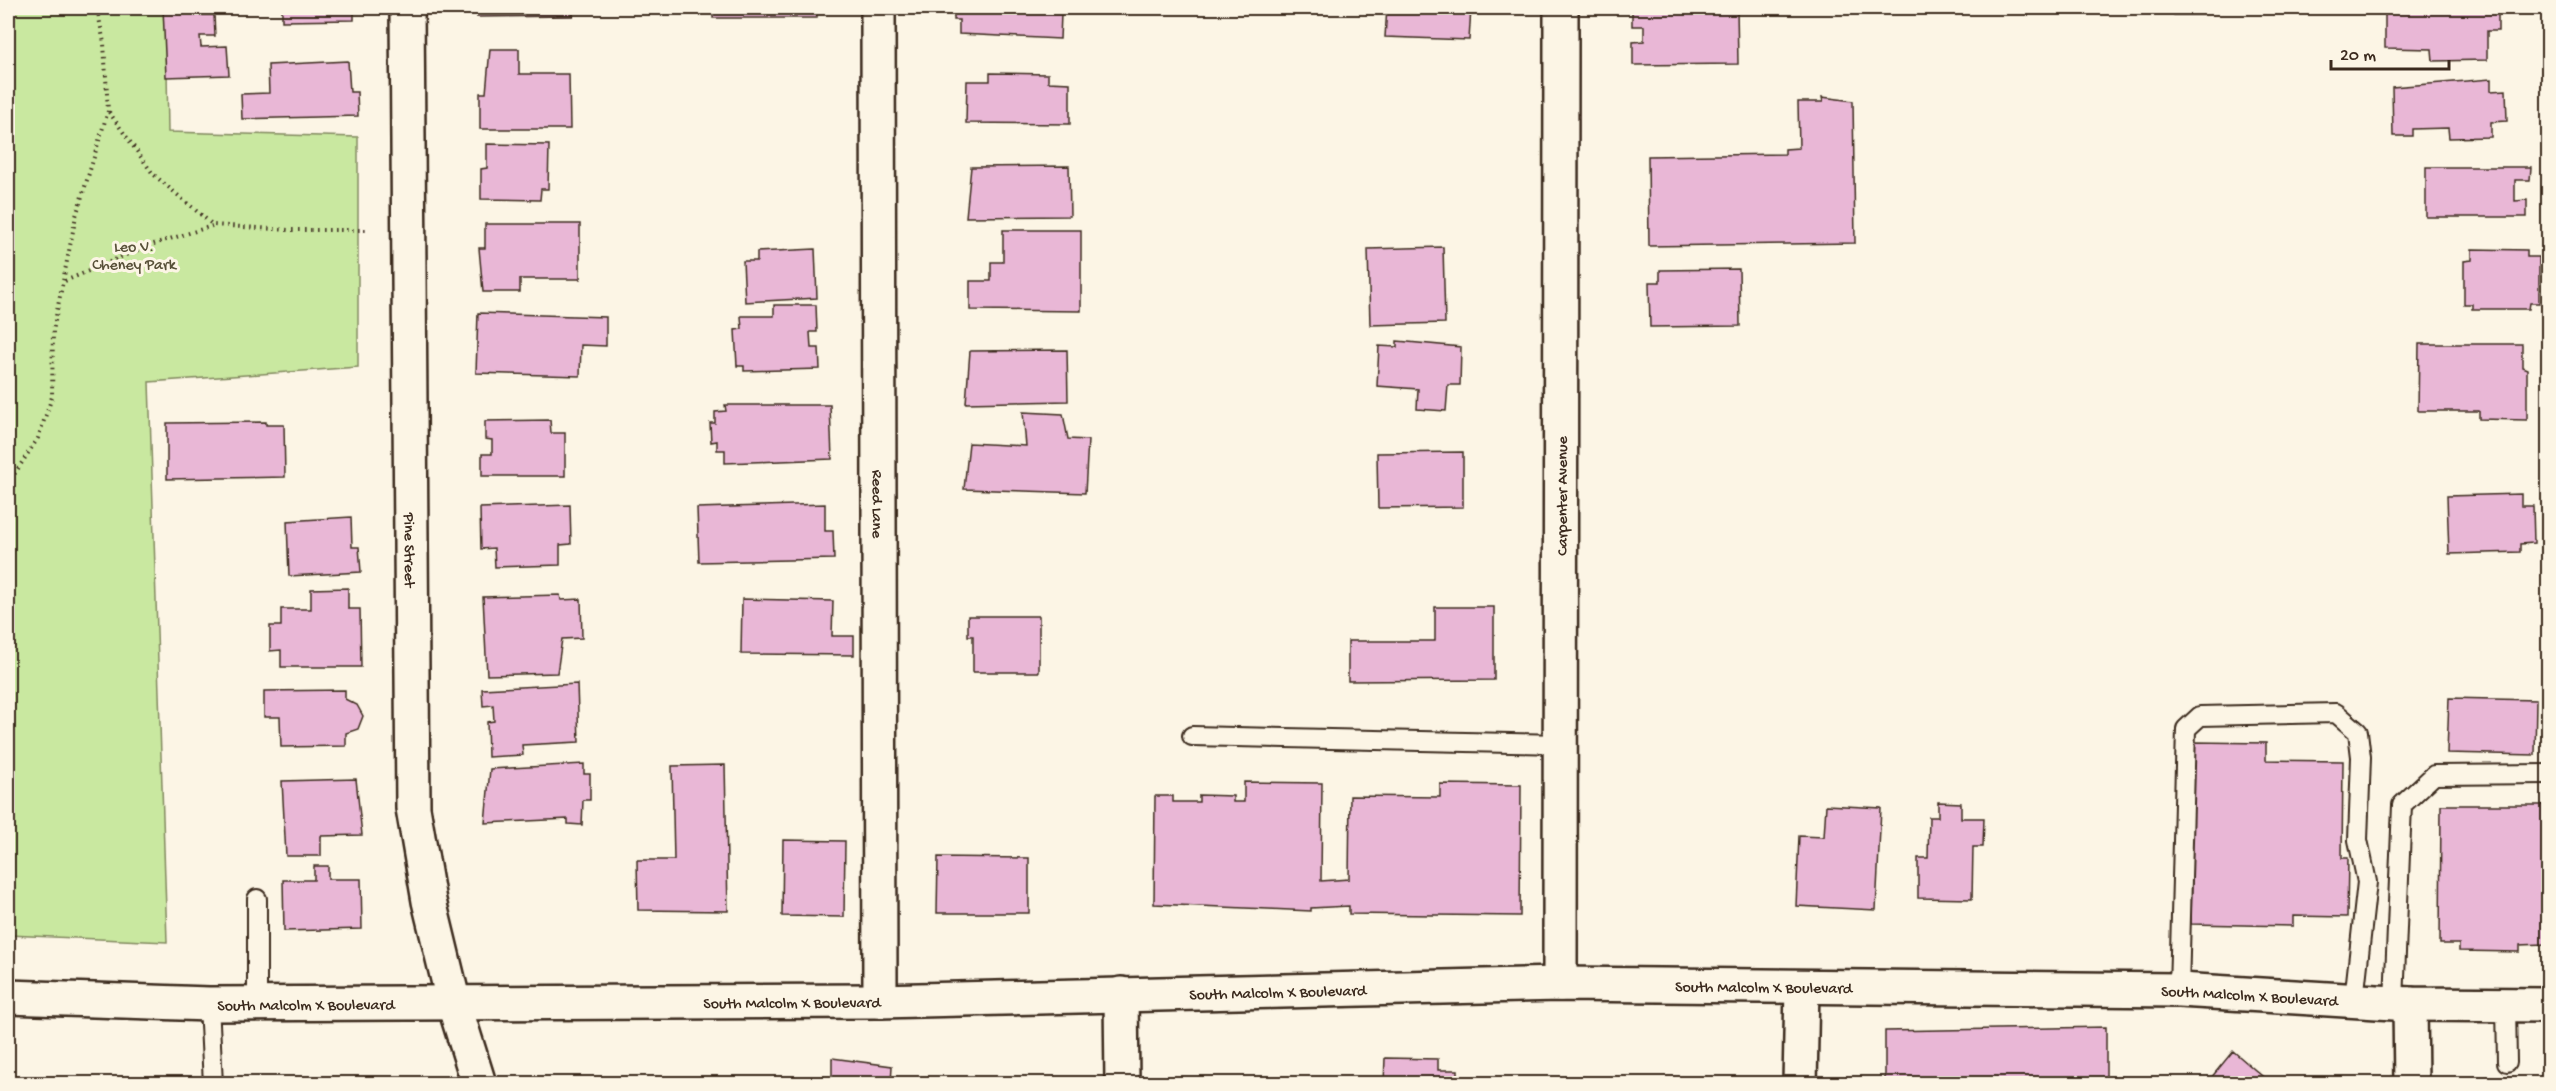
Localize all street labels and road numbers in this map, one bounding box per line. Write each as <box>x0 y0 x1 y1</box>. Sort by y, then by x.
street label: Carpenter Avenue <box>1554 436 1574 556</box>
street label: Reed Lane <box>866 470 885 539</box>
street label: Pine Street <box>398 512 417 589</box>
street label: South Malcolm X Boulevard <box>1675 979 1854 1000</box>
street label: South Malcolm X Boulevard <box>1189 983 1368 1006</box>
street label: South Malcolm X Boulevard <box>2161 984 2340 1013</box>
street label: South Malcolm X Boulevard <box>703 995 882 1015</box>
street label: South Malcolm X Boulevard <box>217 997 396 1017</box>

